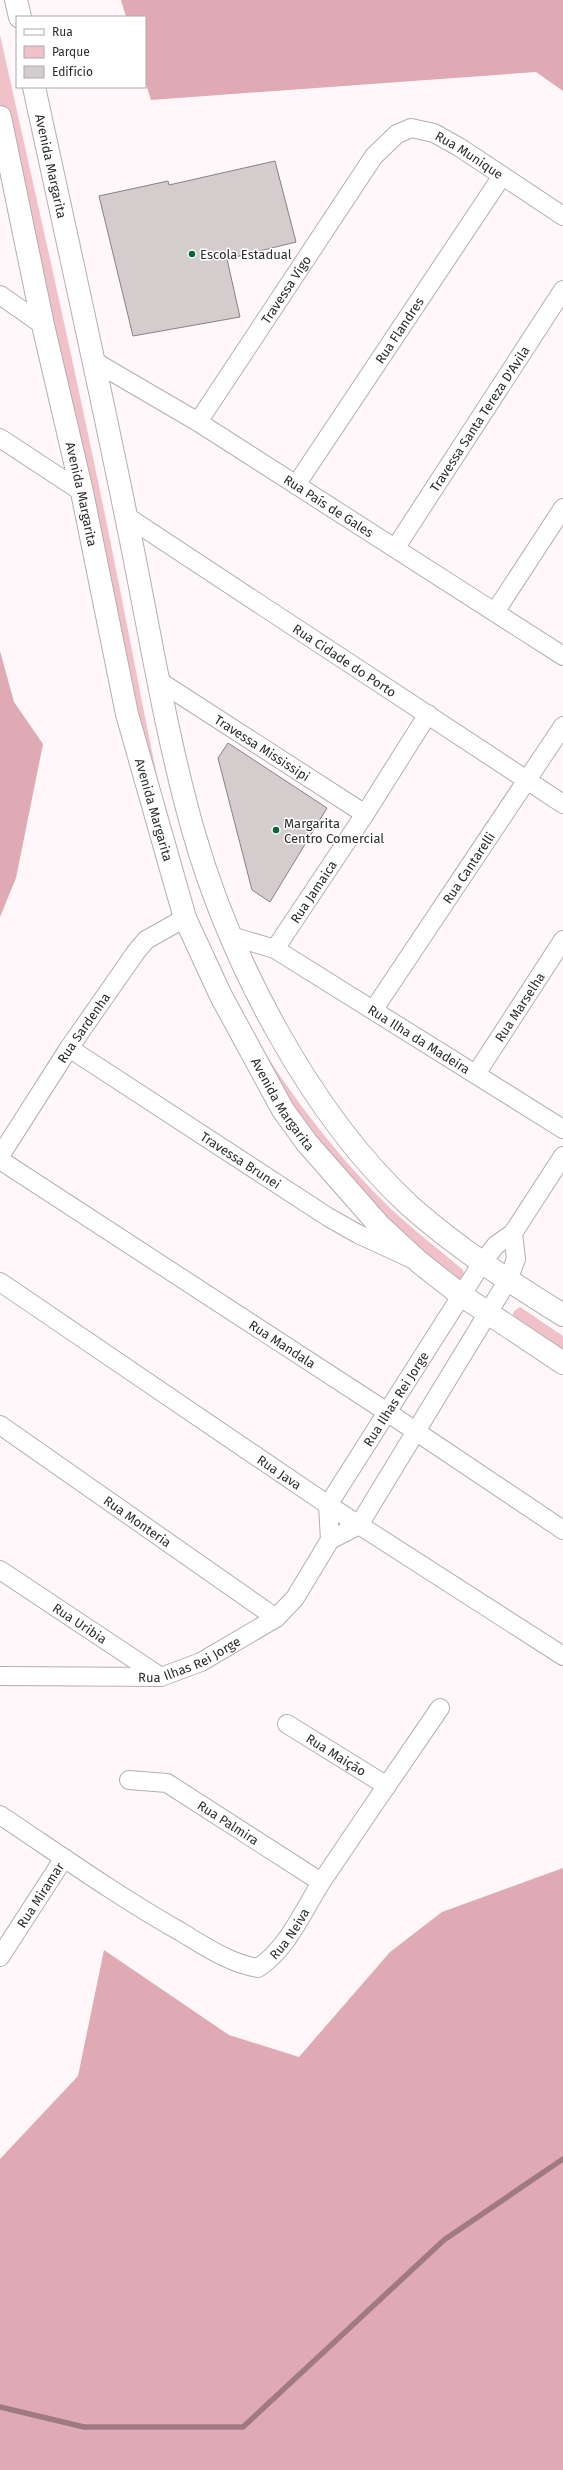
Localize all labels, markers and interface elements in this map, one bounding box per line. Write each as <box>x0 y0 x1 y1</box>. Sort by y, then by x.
legend <box>16 16 146 88</box>
text: Rua <box>52 25 73 39</box>
text: Parque <box>52 45 90 59</box>
text: Edifício <box>52 65 93 79</box>
street label: Avenida Margarita <box>33 113 70 220</box>
street label: Rua Munique <box>433 128 506 182</box>
place label: Escola Estadual <box>200 247 292 262</box>
marker: Escola Estadual <box>187 249 197 259</box>
street label: Travessa Vigo <box>258 252 314 326</box>
street label: Rua Flandres <box>372 294 427 366</box>
street label: Travessa Santa Tereza D'Avila <box>427 343 532 494</box>
street label: Avenida Margarita <box>63 440 100 548</box>
street label: Rua País de Gales <box>281 472 376 540</box>
street label: Rua Cidade do Porto <box>290 621 399 700</box>
street label: Travessa Mississipi <box>212 711 313 784</box>
street label: Avenida Margarita <box>132 757 176 863</box>
place label: Margarita Centro Comercial <box>284 816 384 846</box>
marker: Margarita Centro Comercial <box>271 825 281 835</box>
street label: Rua Cantarelli <box>439 829 498 906</box>
street label: Rua Jamaica <box>287 857 340 926</box>
street label: Rua Marselha <box>492 969 548 1044</box>
street label: Rua Sardenha <box>54 990 113 1066</box>
street label: Rua Ilha da Madeira <box>365 1002 473 1077</box>
street label: Avenida Margarita <box>248 1055 317 1153</box>
street label: Travessa Brunei <box>198 1128 284 1192</box>
street label: Rua Mandala <box>246 1317 318 1371</box>
street label: Rua Ilhas Rei Jorge <box>360 1348 431 1449</box>
street label: Rua Java <box>255 1452 304 1492</box>
street label: Rua Monteria <box>101 1493 174 1550</box>
street label: Rua Uribia <box>50 1600 110 1646</box>
street label: Rua Ilhas Rei Jorge <box>138 1633 243 1684</box>
street label: Rua Maição <box>304 1730 369 1779</box>
street label: Rua Palmira <box>195 1797 262 1848</box>
street label: Rua Miramar <box>14 1859 67 1930</box>
street label: Rua Neiva <box>266 1905 312 1962</box>

